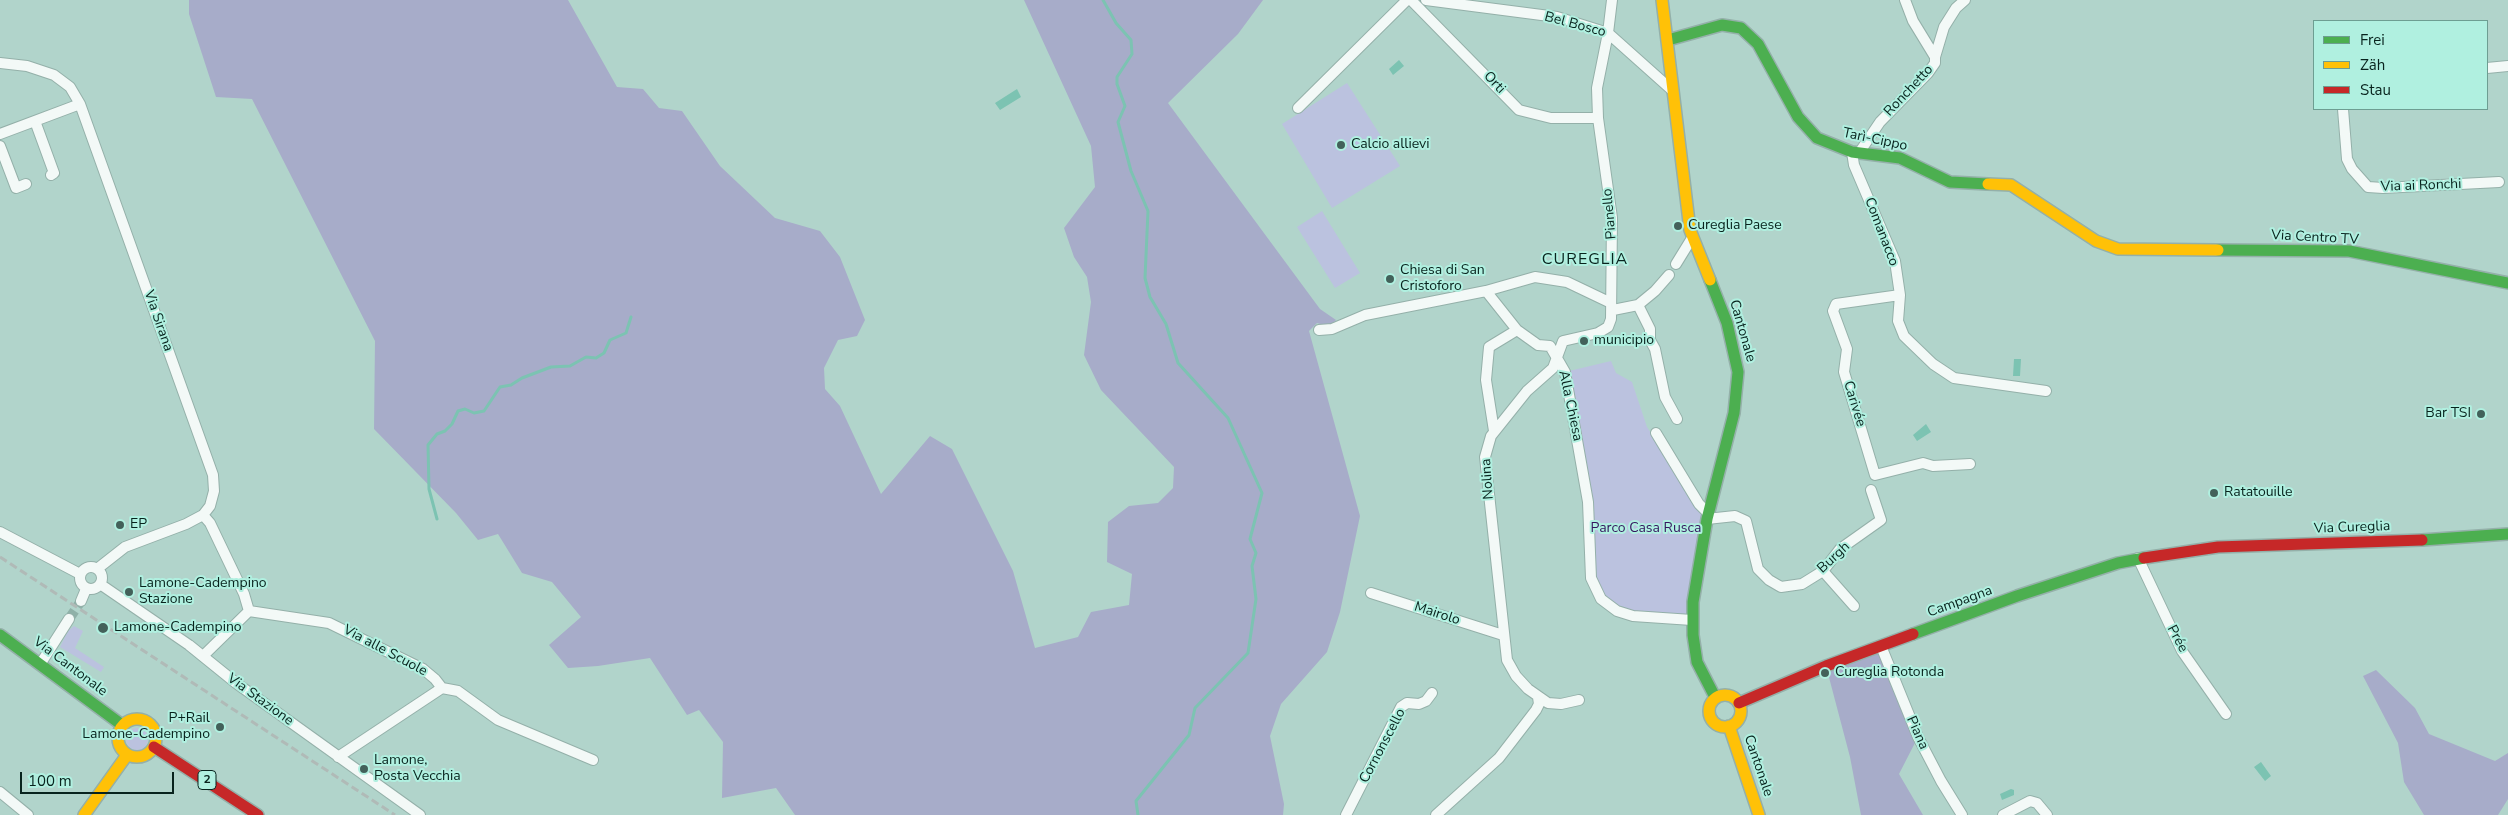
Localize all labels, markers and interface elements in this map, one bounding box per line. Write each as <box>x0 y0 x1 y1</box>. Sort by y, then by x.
street label: Bel Bosco <box>1543 9 1607 41</box>
legend <box>2313 20 2488 110</box>
text: Frei <box>2360 30 2385 50</box>
text: Zäh <box>2360 55 2385 75</box>
street label: Ronchetto <box>1881 62 1937 120</box>
street label: Orti <box>1480 68 1508 98</box>
text: Stau <box>2360 80 2391 100</box>
street label: Tarì-Cippo <box>1841 125 1909 155</box>
place label: Calcio allievi <box>1351 137 1430 153</box>
marker: Calcio allievi <box>1335 139 1347 151</box>
street label: Via ai Ronchi <box>2380 176 2462 196</box>
street label: Pianello <box>1599 188 1621 240</box>
street label: Comanacco <box>1860 195 1902 269</box>
place label: Cureglia Paese <box>1688 218 1782 234</box>
marker: Cureglia Paese <box>1672 220 1684 232</box>
street label: Via Centro TV <box>2271 227 2359 249</box>
district label: CUREGLIA <box>1541 250 1629 270</box>
place label: Chiesa di San Cristoforo <box>1400 263 1485 296</box>
marker: Chiesa di San Cristoforo <box>1384 273 1396 285</box>
street label: Via Sirana <box>140 288 176 354</box>
street label: Cantonale <box>1725 298 1759 364</box>
place label: municipio <box>1594 333 1654 349</box>
marker: municipio <box>1578 335 1590 347</box>
street label: Alla Chiesa <box>1554 369 1586 443</box>
street label: Carivée <box>1839 379 1869 429</box>
place label: Bar TSI <box>2425 406 2471 422</box>
marker: Bar TSI <box>2475 408 2487 420</box>
street label: Nolina <box>1478 458 1498 500</box>
place label: Ratatouille <box>2224 485 2292 501</box>
marker: Ratatouille <box>2208 487 2220 499</box>
place label: EP <box>130 517 147 533</box>
street label: Via Cureglia <box>2314 518 2390 538</box>
marker: EP <box>114 519 126 531</box>
park label: Parco Casa Rusca <box>1591 521 1701 537</box>
street label: Burgh <box>1814 539 1854 577</box>
place label: Lamone-Cadempino Stazione <box>139 576 267 608</box>
street label: Campagna <box>1925 583 1995 621</box>
marker: Lamone-Cadempino Stazione <box>123 586 135 598</box>
street label: Mairolo <box>1412 599 1462 629</box>
place label: Lamone-Cadempino <box>114 620 242 636</box>
marker: Lamone-Cadempino <box>96 621 110 635</box>
street label: Via alle Scuole <box>340 622 430 680</box>
street label: Prée <box>2163 622 2191 656</box>
street label: Via Cantonale <box>30 634 110 700</box>
place label: Cureglia Rotonda <box>1835 665 1944 681</box>
marker: Cureglia Rotonda <box>1819 667 1831 679</box>
street label: Via Stazione <box>224 670 296 730</box>
street label: Cornonscello <box>1356 706 1410 786</box>
place label: P+Rail Lamone-Cadempino <box>82 711 210 744</box>
street label: Piana <box>1902 714 1932 752</box>
marker: P+Rail Lamone-Cadempino <box>214 721 226 733</box>
street label: Cantonale <box>1740 733 1776 799</box>
place label: Lamone, Posta Vecchia <box>374 753 461 786</box>
scale bar <box>22 762 176 794</box>
marker: Lamone, Posta Vecchia <box>358 763 370 775</box>
road number: 2 <box>198 770 216 790</box>
text: 100 m <box>28 771 72 791</box>

